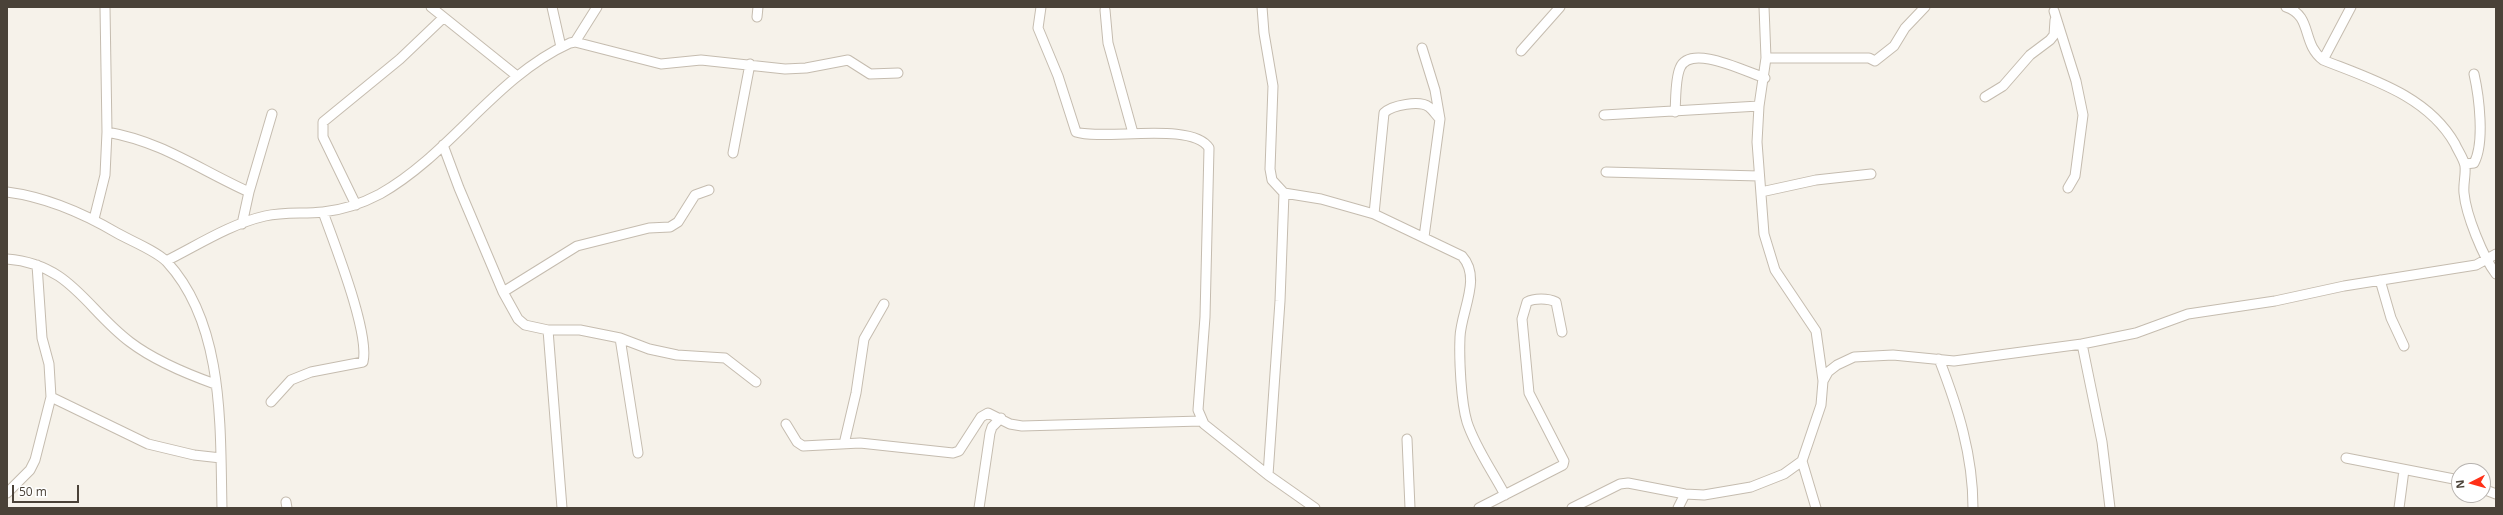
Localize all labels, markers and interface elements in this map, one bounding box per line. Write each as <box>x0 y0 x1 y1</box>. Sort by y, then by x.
north arrow <box>2451 463 2491 503</box>
scale bar <box>14 477 81 503</box>
text: N <box>2452 479 2467 489</box>
text: 50 m <box>19 483 47 500</box>

